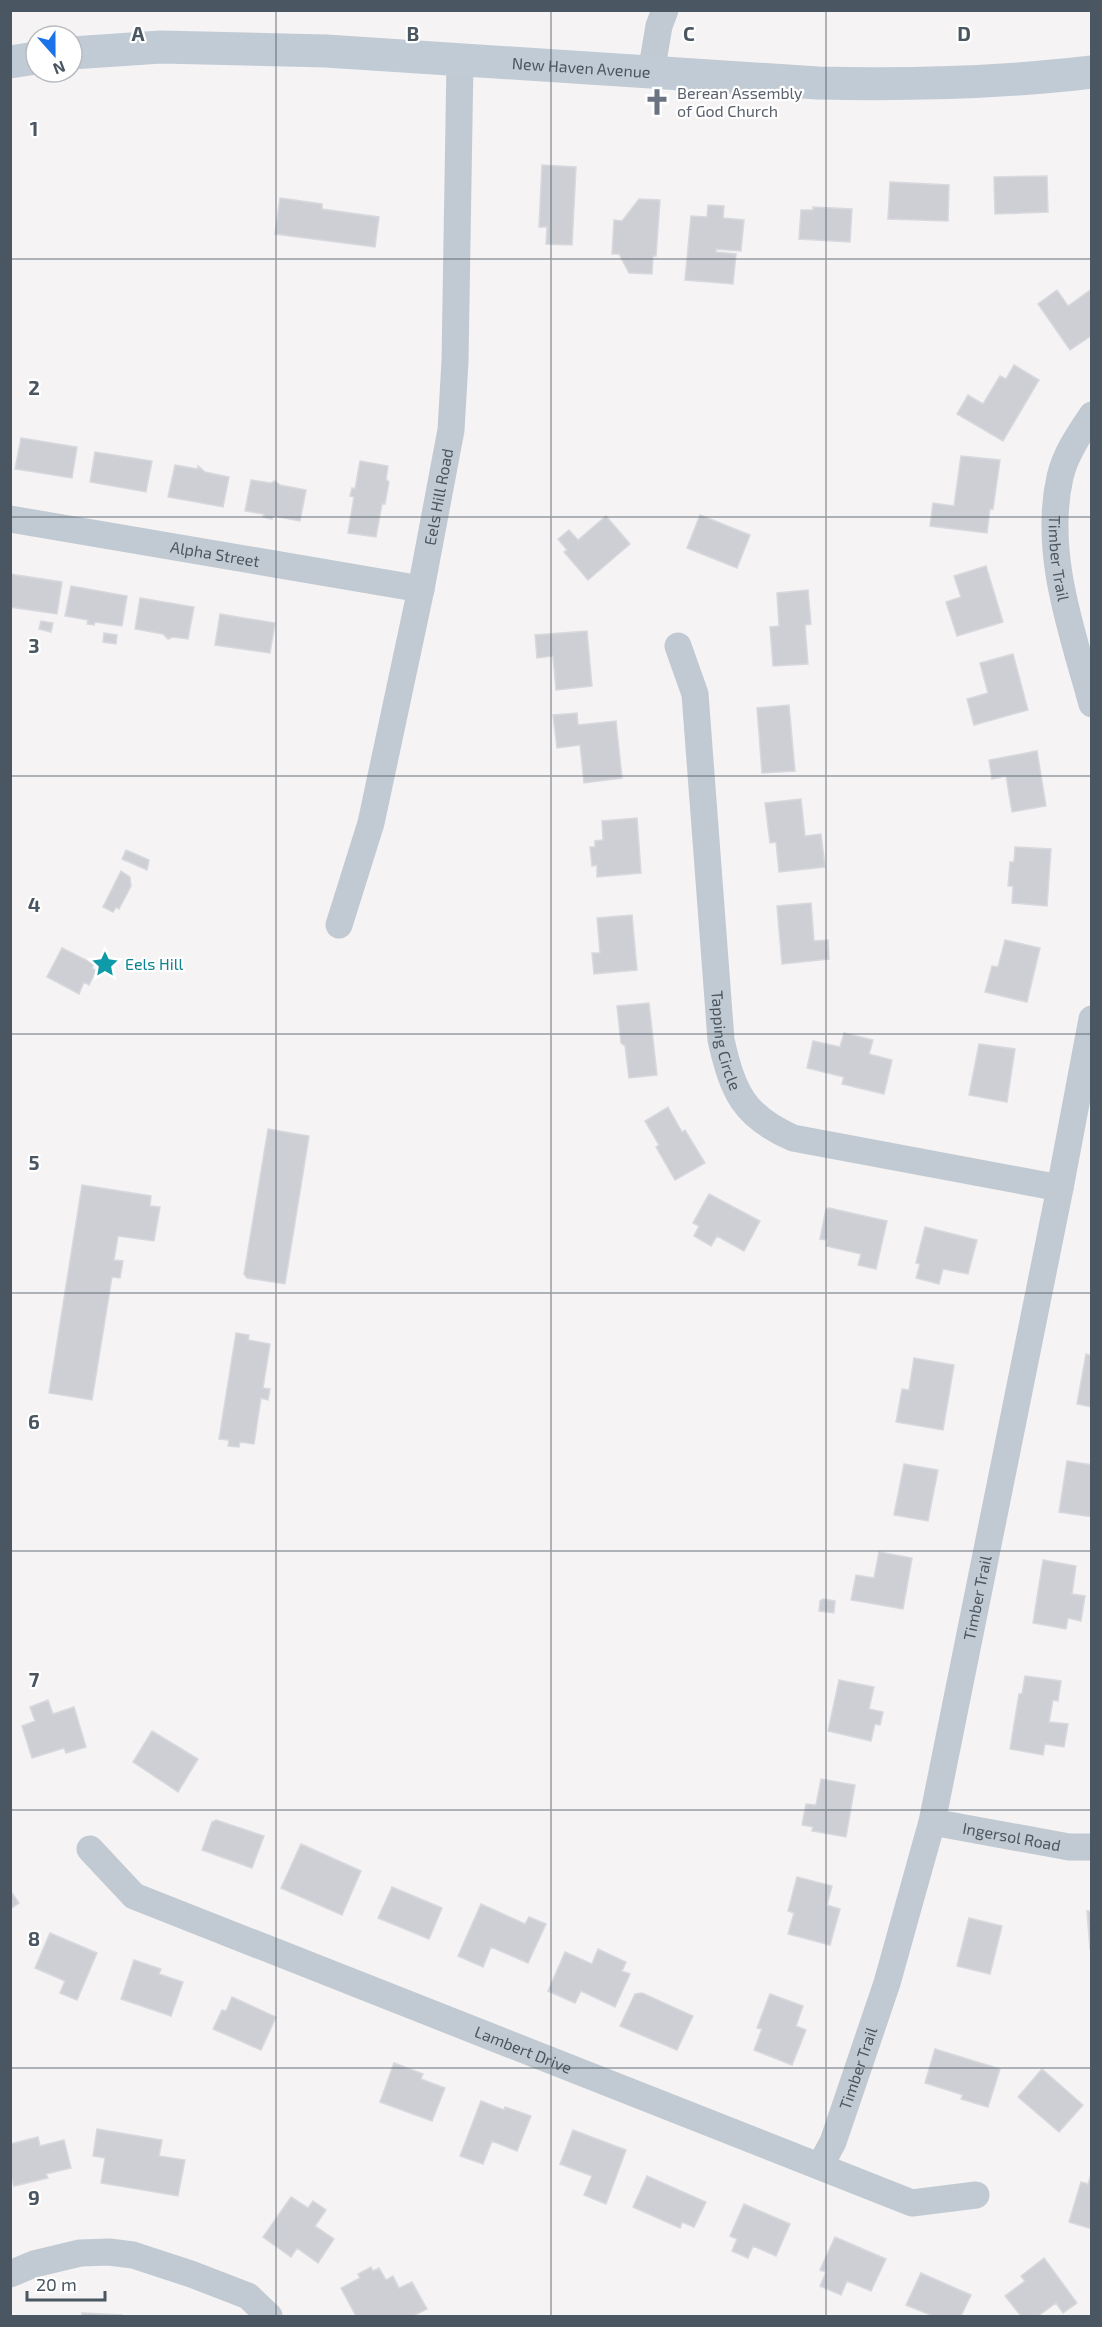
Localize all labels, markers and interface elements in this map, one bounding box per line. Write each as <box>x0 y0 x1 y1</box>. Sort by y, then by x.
text: A <box>131 21 145 45</box>
text: B <box>407 21 419 45</box>
text: C <box>683 21 695 45</box>
text: D <box>957 21 971 45</box>
north arrow <box>24 24 84 84</box>
street label: New Haven Avenue <box>511 53 651 81</box>
text: N <box>51 58 68 79</box>
place label: Berean Assembly of God Church <box>677 83 803 120</box>
church icon: Berean Assembly of God Church <box>642 87 672 117</box>
text: 1 <box>30 116 38 140</box>
text: 2 <box>28 375 40 399</box>
street label: Eels Hill Road <box>419 447 456 547</box>
street label: Timber Trail <box>1046 515 1074 603</box>
street label: Alpha Street <box>169 536 261 570</box>
text: 3 <box>28 633 40 657</box>
text: 4 <box>28 892 41 916</box>
place icon: Eels Hill <box>90 949 120 979</box>
place label: Eels Hill <box>125 954 183 973</box>
street label: Tapping Circle <box>708 990 746 1093</box>
text: 5 <box>28 1150 40 1174</box>
text: 6 <box>28 1409 40 1433</box>
street label: Timber Trail <box>959 1554 995 1642</box>
text: 7 <box>29 1667 40 1691</box>
street label: Ingersol Road <box>961 1818 1062 1854</box>
text: 8 <box>28 1926 40 1950</box>
street label: Lambert Drive <box>472 2021 575 2077</box>
street label: Timber Trail <box>835 2024 880 2112</box>
text: 9 <box>28 2185 40 2209</box>
scale bar <box>27 2264 105 2302</box>
text: 20 m <box>36 2273 77 2295</box>

